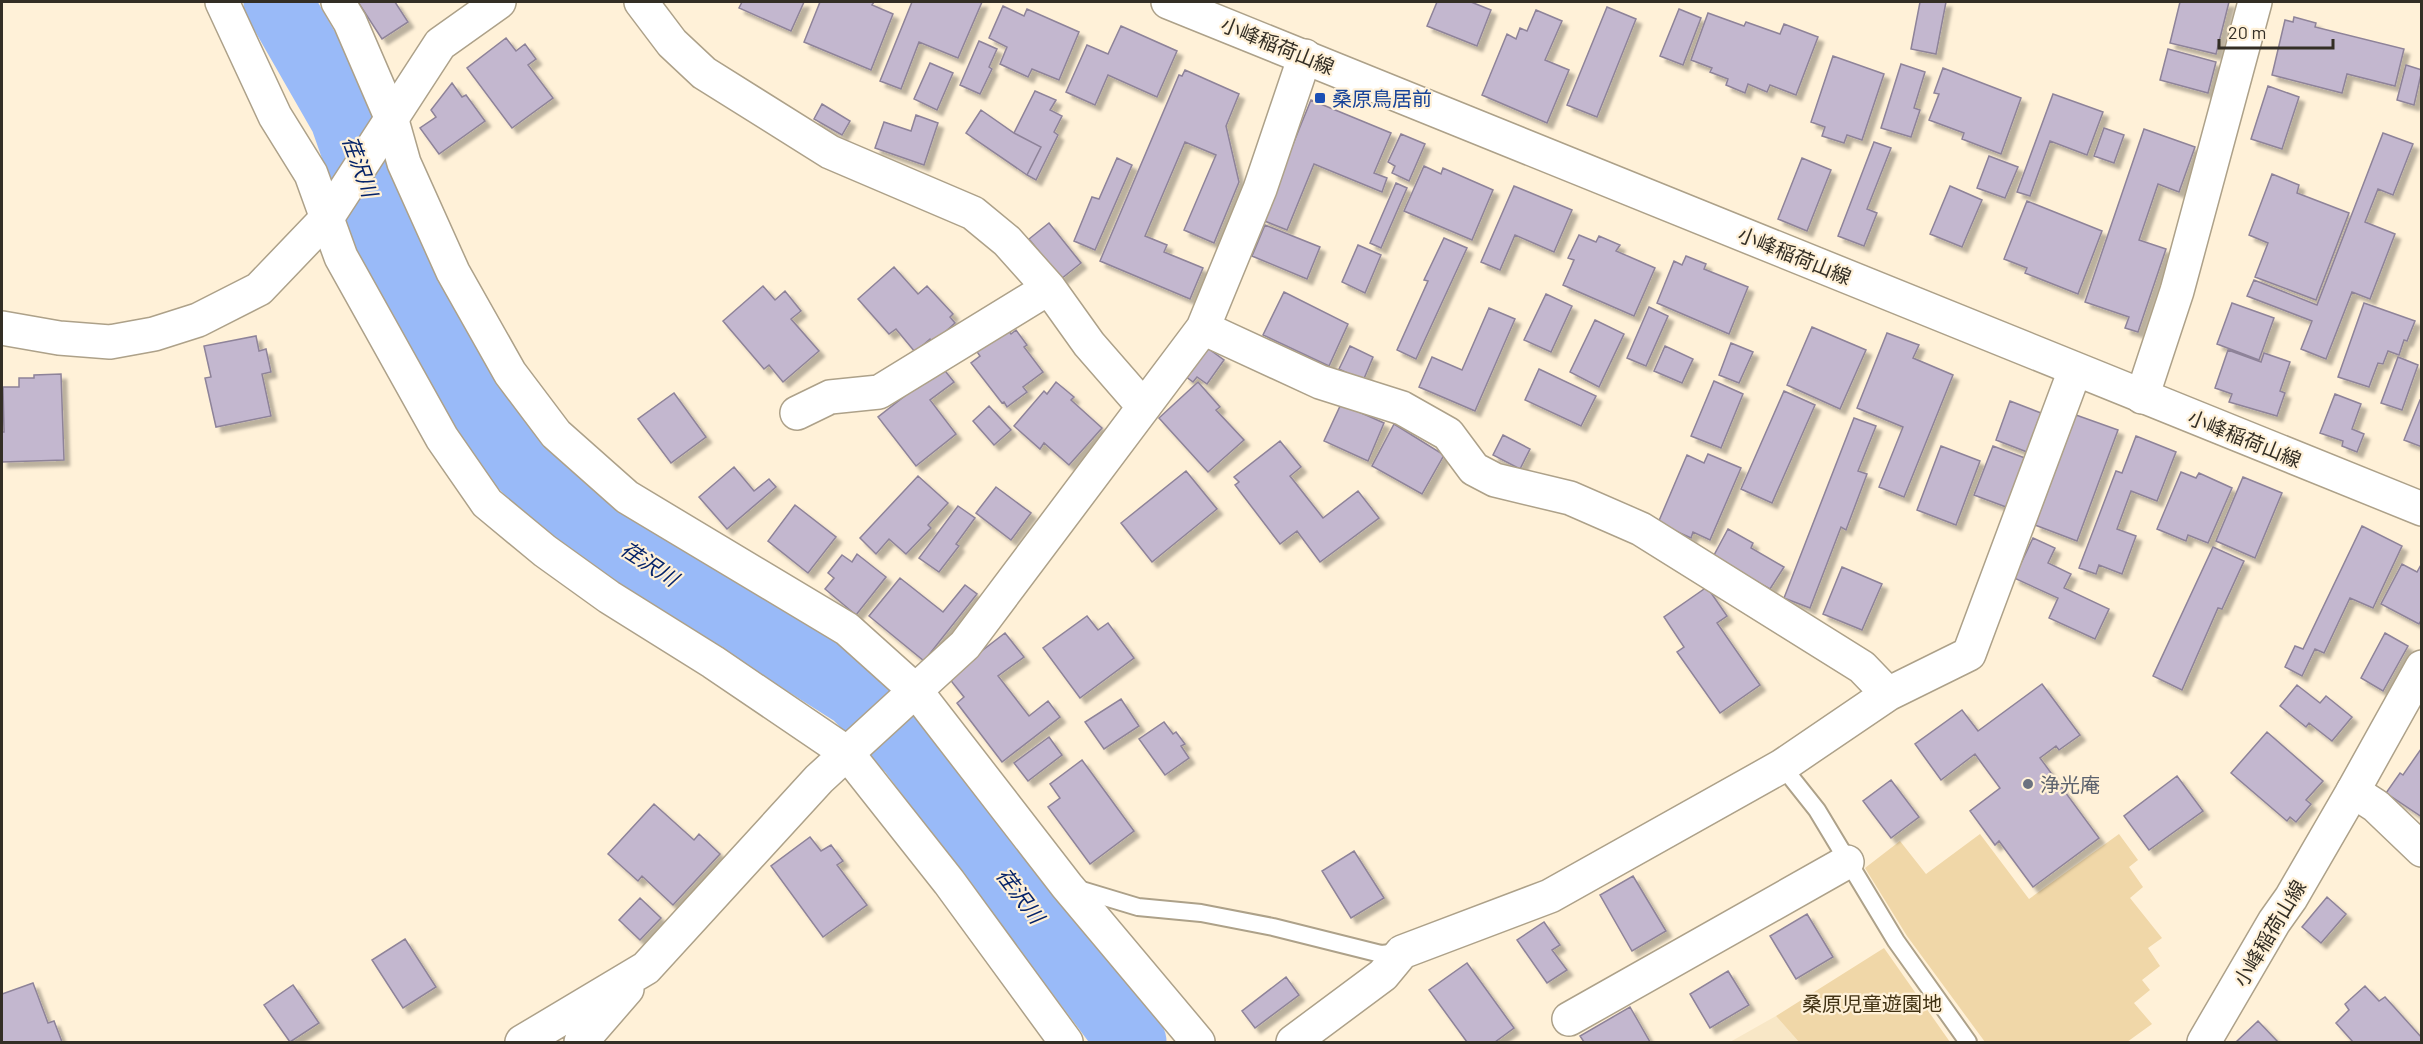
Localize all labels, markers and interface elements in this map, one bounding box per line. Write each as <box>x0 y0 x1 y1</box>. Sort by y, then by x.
street label: 小峰稲荷山線 <box>1218 11 1338 79</box>
scale bar <box>2219 12 2333 50</box>
text: 20 m <box>2228 21 2266 43</box>
place label: 桑原鳥居前 <box>1332 86 1432 110</box>
marker: 桑原鳥居前 <box>1313 91 1327 105</box>
water label: 荏沢川 <box>338 132 384 202</box>
street label: 小峰稲荷山線 <box>1735 221 1855 289</box>
street label: 小峰稲荷山線 <box>2185 404 2305 472</box>
water label: 荏沢川 <box>617 535 685 592</box>
place label: 浄光庵 <box>2040 772 2100 796</box>
marker: 浄光庵 <box>2021 777 2035 791</box>
water label: 荏沢川 <box>992 862 1051 929</box>
street label: 小峰稲荷山線 <box>2228 875 2310 991</box>
park label: 桑原児童遊園地 <box>1802 991 1942 1015</box>

